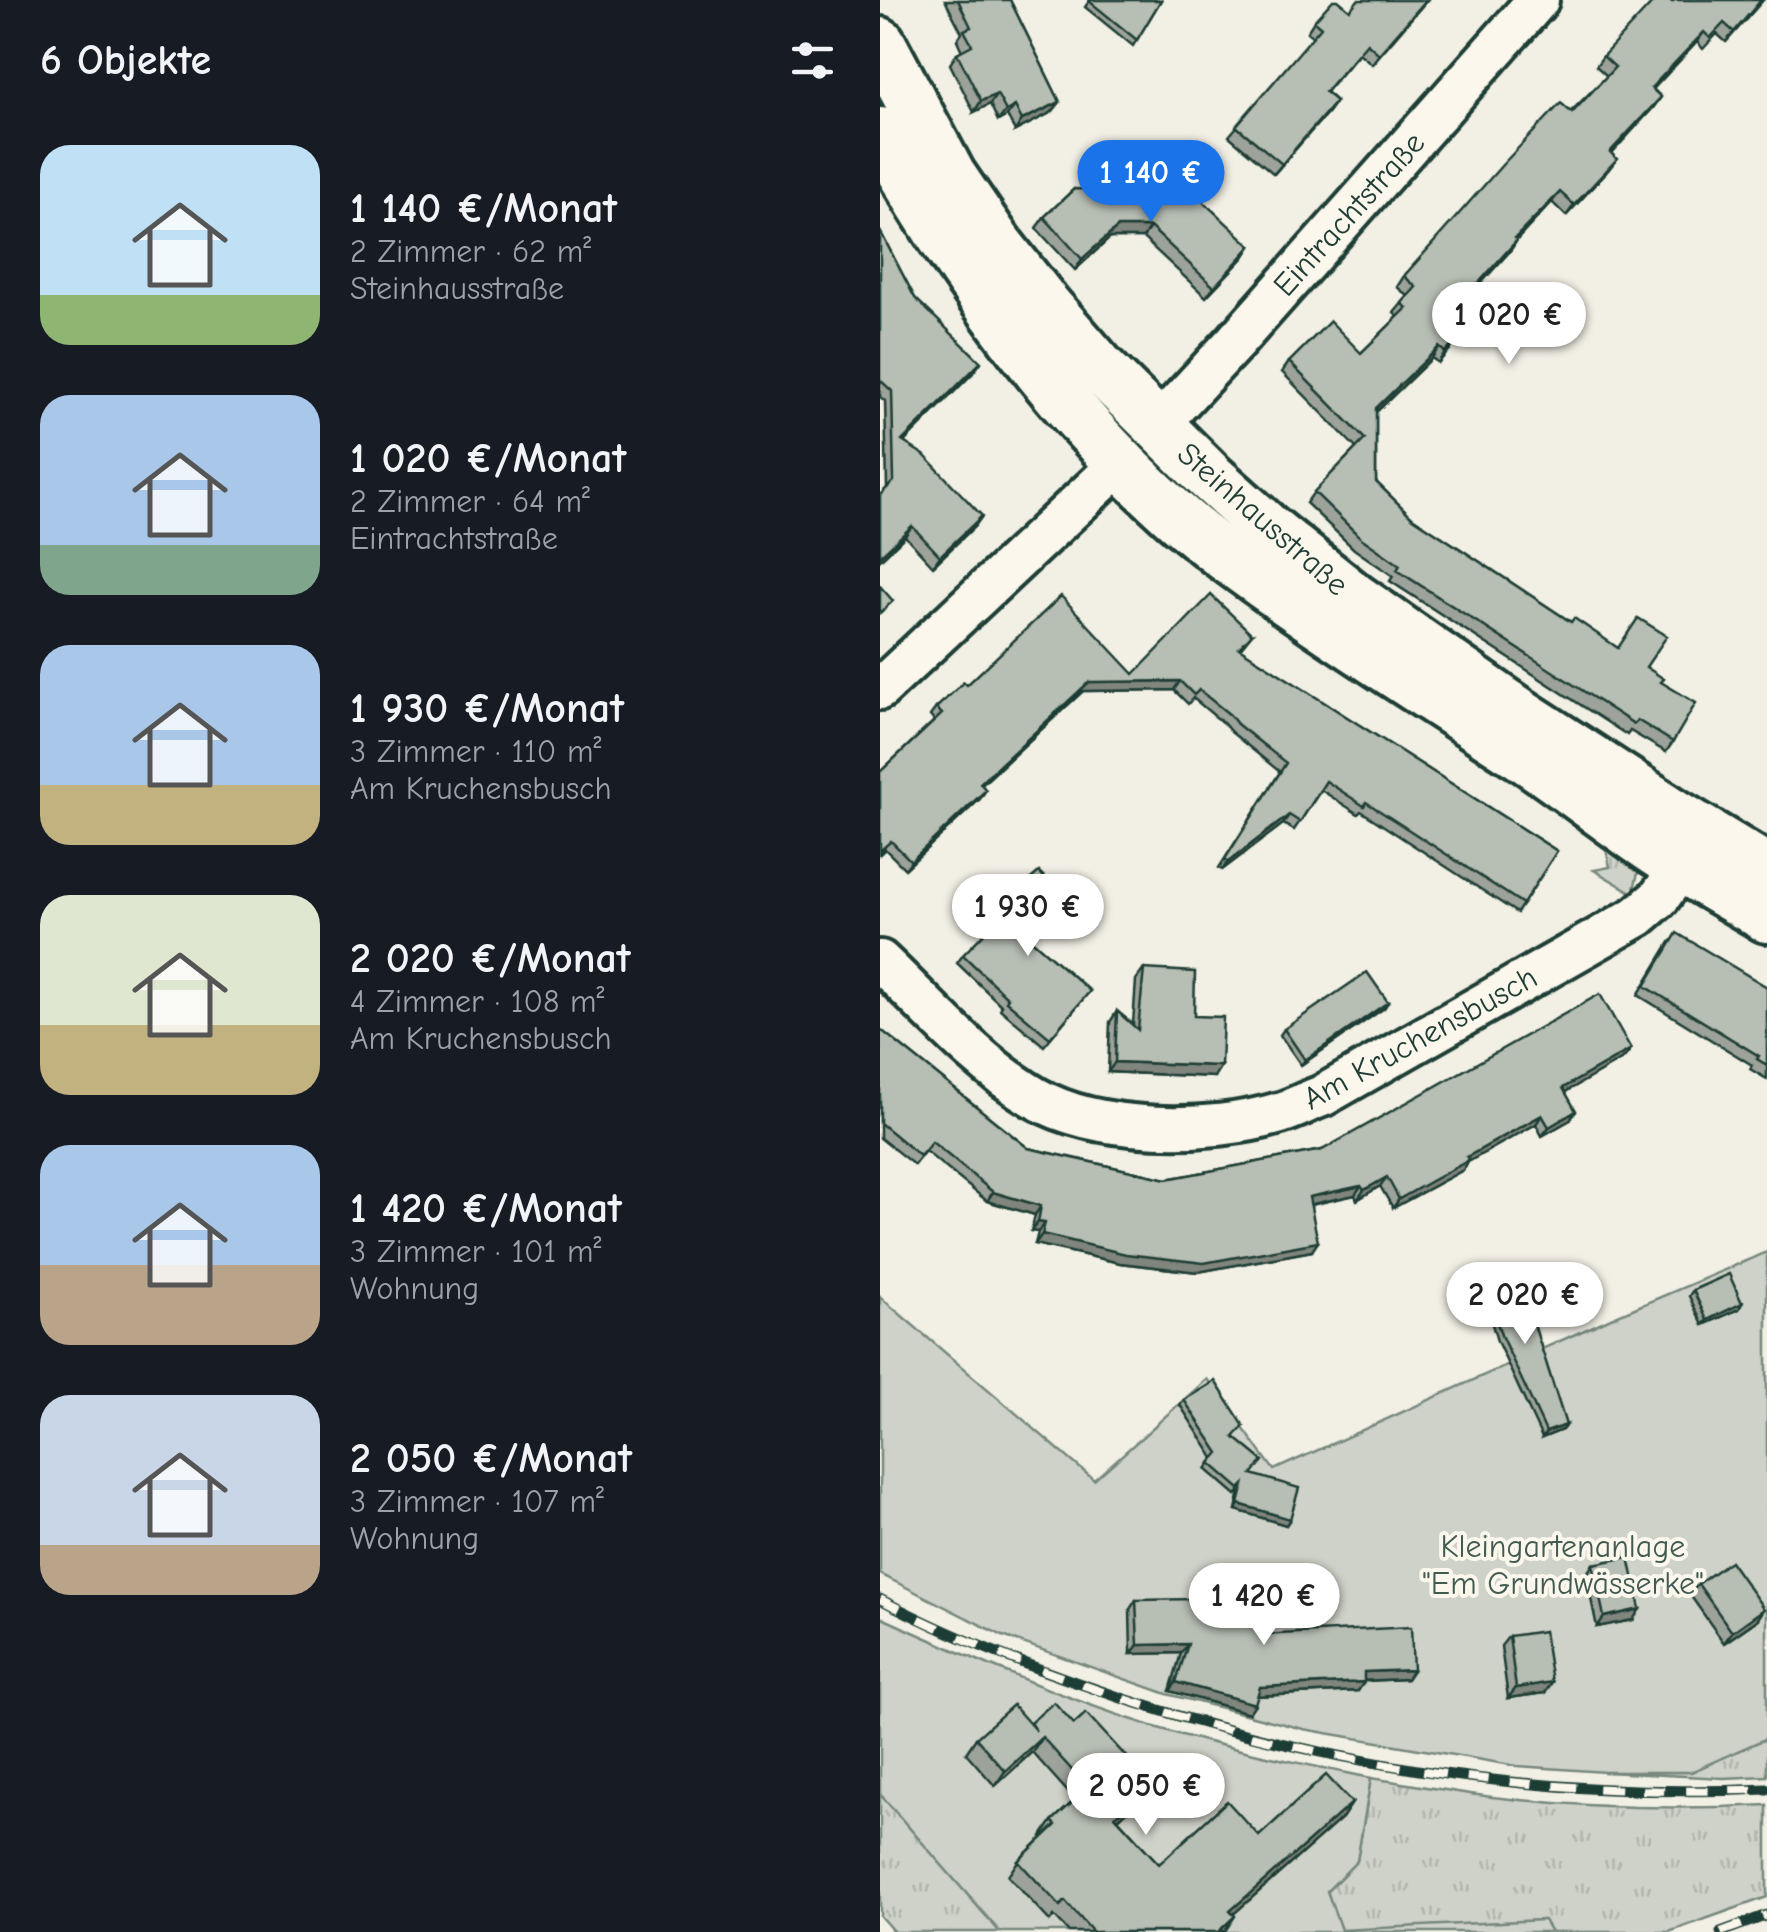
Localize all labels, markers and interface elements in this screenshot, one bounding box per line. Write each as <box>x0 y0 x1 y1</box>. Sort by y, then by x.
icon: filters <box>785 33 840 88</box>
text: 6 Objekte <box>40 36 211 85</box>
street label: Eintrachtstraße <box>1266 124 1432 304</box>
pin: 1 140 € <box>1059 140 1243 225</box>
text: 1 140 € <box>1100 154 1202 191</box>
text: 1 140 €/Monat <box>350 184 617 233</box>
icon: home <box>120 185 240 305</box>
text: 2 Zimmer · 62 m² <box>350 233 591 270</box>
text: Steinhausstraße <box>350 270 564 307</box>
pin: 1 020 € <box>1417 282 1601 367</box>
text: 1 020 € <box>1454 296 1564 333</box>
text: 1 020 €/Monat <box>350 434 626 483</box>
icon: home <box>120 435 240 555</box>
street label: Steinhausstraße <box>1170 435 1356 603</box>
text: 2 Zimmer · 64 m² <box>350 483 590 520</box>
text: Eintrachtstraße <box>350 520 558 557</box>
text: 1 930 €/Monat <box>350 684 624 733</box>
icon: home <box>120 685 240 805</box>
text: 3 Zimmer · 110 m² <box>350 733 601 770</box>
text: Am Kruchensbusch <box>350 770 612 807</box>
pin: 1 930 € <box>936 874 1120 959</box>
text: 1 930 € <box>974 888 1082 925</box>
text: 2 020 €/Monat <box>350 934 631 983</box>
icon: home <box>120 935 240 1055</box>
street label: Am Kruchensbusch <box>1297 958 1543 1118</box>
text: 4 Zimmer · 108 m² <box>350 983 605 1020</box>
text: Am Kruchensbusch <box>350 1020 612 1057</box>
text: 1 420 €/Monat <box>350 1184 622 1233</box>
icon: home <box>120 1185 240 1305</box>
text: 3 Zimmer · 101 m² <box>350 1233 601 1270</box>
pin: 2 020 € <box>1433 1262 1617 1347</box>
text: Wohnung <box>350 1270 479 1307</box>
text: 2 020 € <box>1468 1276 1582 1313</box>
text: 2 050 €/Monat <box>350 1434 632 1483</box>
icon: home <box>120 1435 240 1555</box>
text: 3 Zimmer · 107 m² <box>350 1483 604 1520</box>
text: Wohnung <box>350 1520 479 1557</box>
park label: Kleingartenanlage "Em Grundwässerke" <box>1422 1528 1704 1602</box>
pin: 1 420 € <box>1172 1563 1356 1648</box>
text: 1 420 € <box>1211 1577 1317 1614</box>
pin: 2 050 € <box>1054 1753 1238 1838</box>
text: 2 050 € <box>1089 1767 1203 1804</box>

